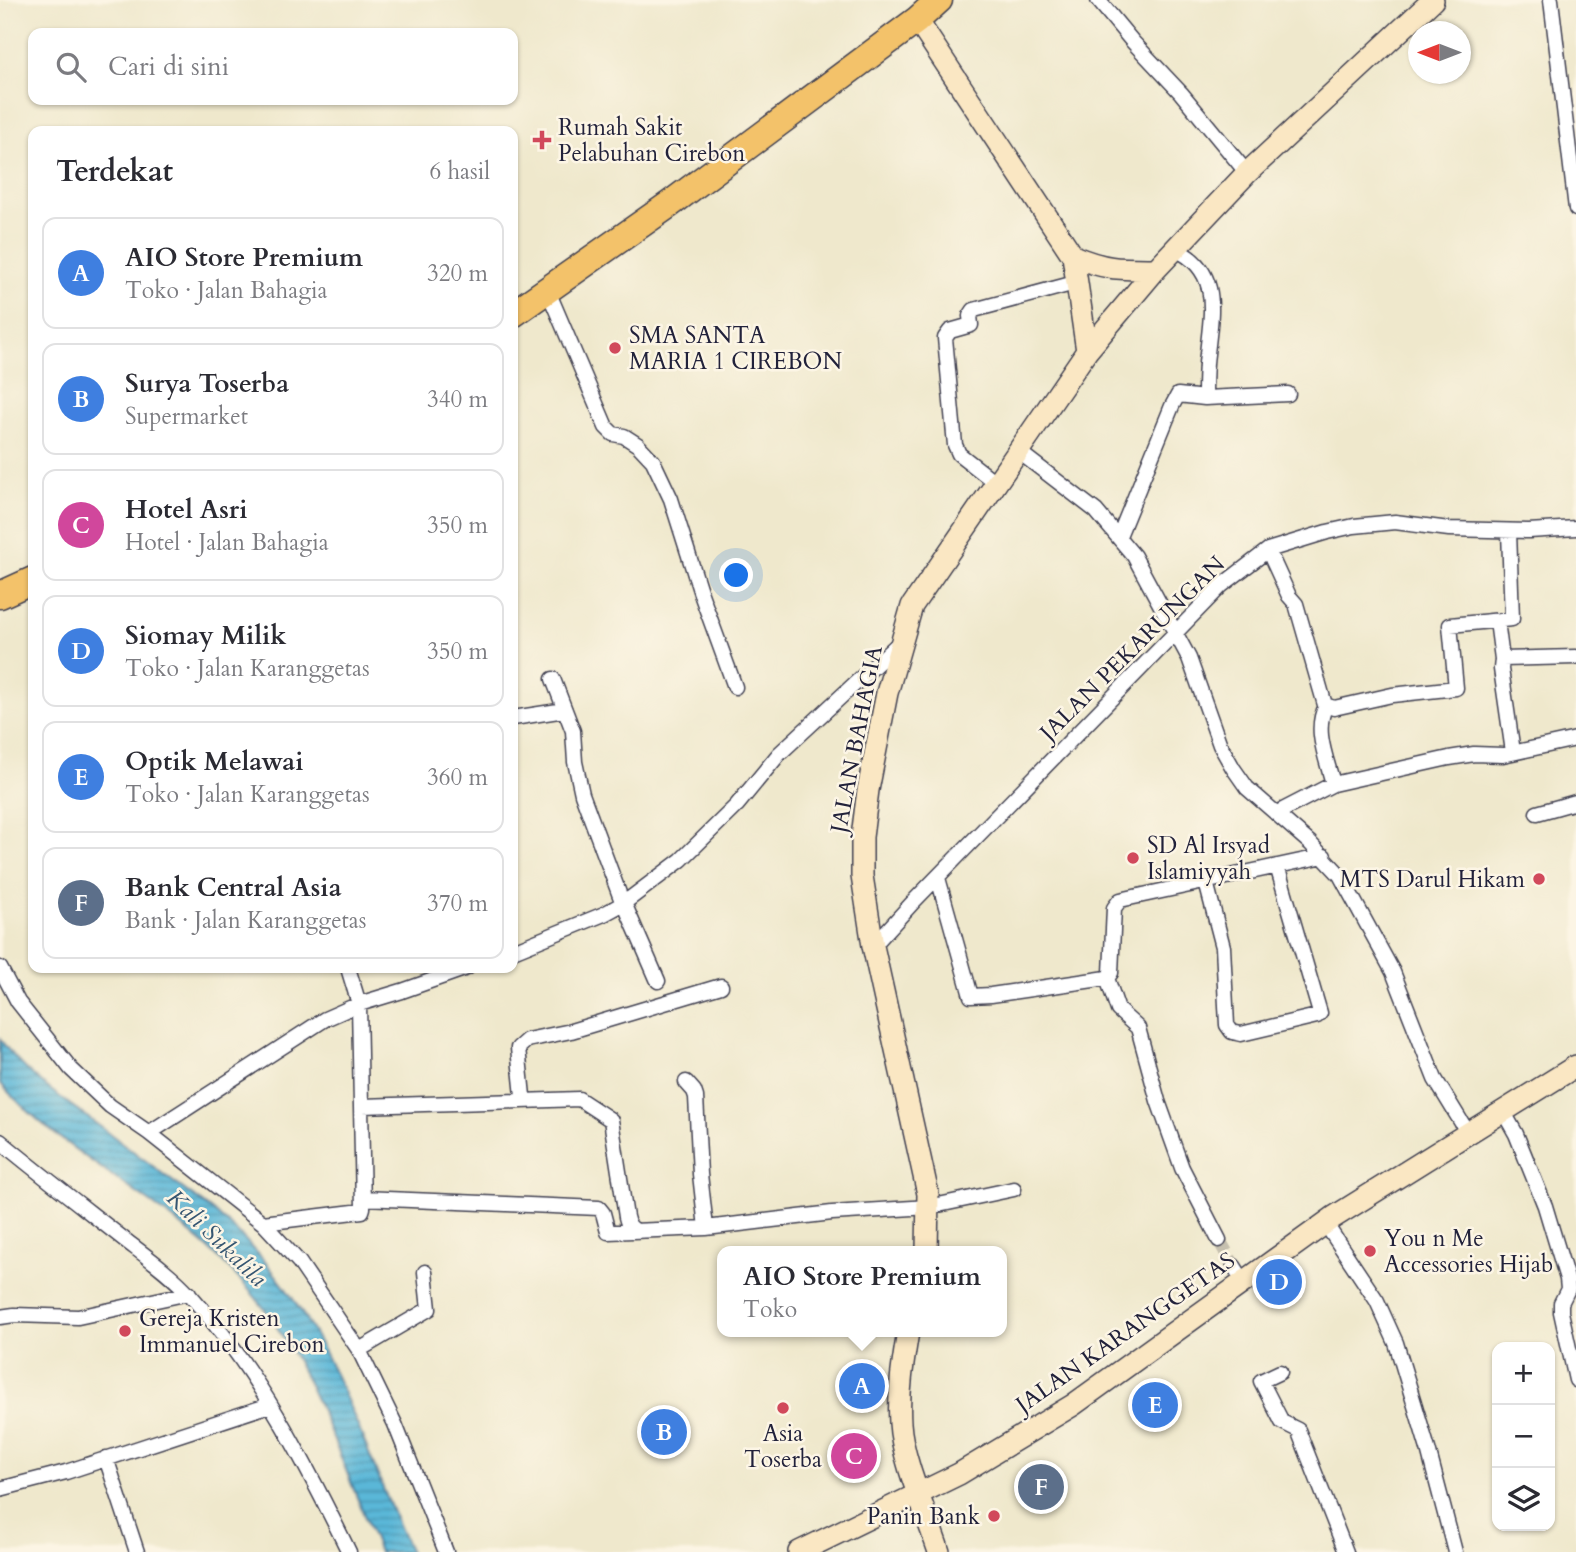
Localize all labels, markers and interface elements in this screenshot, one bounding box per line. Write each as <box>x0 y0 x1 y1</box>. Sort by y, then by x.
north arrow <box>1408 21 1471 84</box>
search box <box>28 28 518 105</box>
icon: search <box>52 48 90 86</box>
text: Cari di sini <box>108 49 229 84</box>
place label: Rumah Sakit Pelabuhan Cirebon <box>558 112 745 169</box>
marker: Rumah Sakit Pelabuhan Cirebon <box>532 130 552 150</box>
text: Terdekat <box>56 151 173 192</box>
text: 6 hasil <box>429 156 490 187</box>
text: AIO Store Premium <box>125 240 363 275</box>
text: A <box>72 258 90 289</box>
text: 320 m <box>427 258 488 289</box>
text: Toko · Jalan Bahagia <box>125 275 327 306</box>
place label: SMA SANTA MARIA 1 CIREBON <box>629 320 842 377</box>
marker: SMA SANTA MARIA 1 CIREBON <box>607 340 623 356</box>
text: Surya Toserba <box>125 366 289 401</box>
text: B <box>73 384 89 415</box>
text: 340 m <box>427 384 488 415</box>
text: Supermarket <box>125 401 248 432</box>
text: Hotel Asri <box>125 492 248 527</box>
text: C <box>72 510 90 541</box>
text: 350 m <box>427 510 488 541</box>
text: Hotel · Jalan Bahagia <box>125 527 329 558</box>
street label: JALAN PEKARUNGAN <box>1031 549 1232 750</box>
your location <box>719 558 753 592</box>
text: Siomay Milik <box>125 618 286 653</box>
text: D <box>71 636 91 667</box>
text: 350 m <box>427 636 488 667</box>
street label: JALAN BAHAGIA <box>823 642 890 838</box>
text: Toko · Jalan Karanggetas <box>125 653 370 684</box>
text: Optik Melawai <box>125 744 304 779</box>
text: E <box>74 762 88 793</box>
text: 360 m <box>427 762 488 793</box>
text: Toko · Jalan Karanggetas <box>125 779 370 810</box>
place label: SD Al Irsyad Islamiyyah <box>1147 830 1271 887</box>
marker: SD Al Irsyad Islamiyyah <box>1125 850 1141 866</box>
place label: MTS Darul Hikam <box>1340 864 1526 895</box>
text: Bank Central Asia <box>125 870 342 905</box>
marker: MTS Darul Hikam <box>1531 871 1547 887</box>
text: F <box>74 888 88 919</box>
text: 370 m <box>427 888 488 919</box>
text: Bank · Jalan Karanggetas <box>125 905 367 936</box>
water label: Kali Sukalila <box>159 1182 274 1295</box>
place label: You n Me Accessories Hijab <box>1384 1223 1553 1280</box>
marker: You n Me Accessories Hijab <box>1362 1243 1378 1259</box>
popup <box>717 1246 1007 1337</box>
street label: JALAN KARANGGETAS <box>1010 1246 1240 1418</box>
pin: D <box>1256 1256 1302 1308</box>
text: AIO Store Premium <box>743 1259 981 1294</box>
text: Toko <box>743 1294 797 1325</box>
place label: Gereja Kristen Immanuel Cirebon <box>139 1303 325 1360</box>
marker: Gereja Kristen Immanuel Cirebon <box>117 1323 133 1339</box>
map controls <box>1492 1342 1555 1531</box>
button: + <box>1492 1342 1555 1405</box>
pin: A <box>839 1360 885 1412</box>
pin: E <box>1132 1379 1178 1431</box>
marker: Asia Toserba <box>775 1400 791 1416</box>
button: − <box>1492 1405 1555 1468</box>
pin: B <box>641 1406 687 1458</box>
place label: Asia Toserba <box>744 1418 822 1475</box>
pin: C <box>831 1430 877 1482</box>
pin: F <box>1018 1461 1064 1513</box>
button: layers <box>1492 1468 1555 1531</box>
place label: Panin Bank <box>867 1501 981 1532</box>
marker: Panin Bank <box>986 1508 1002 1524</box>

